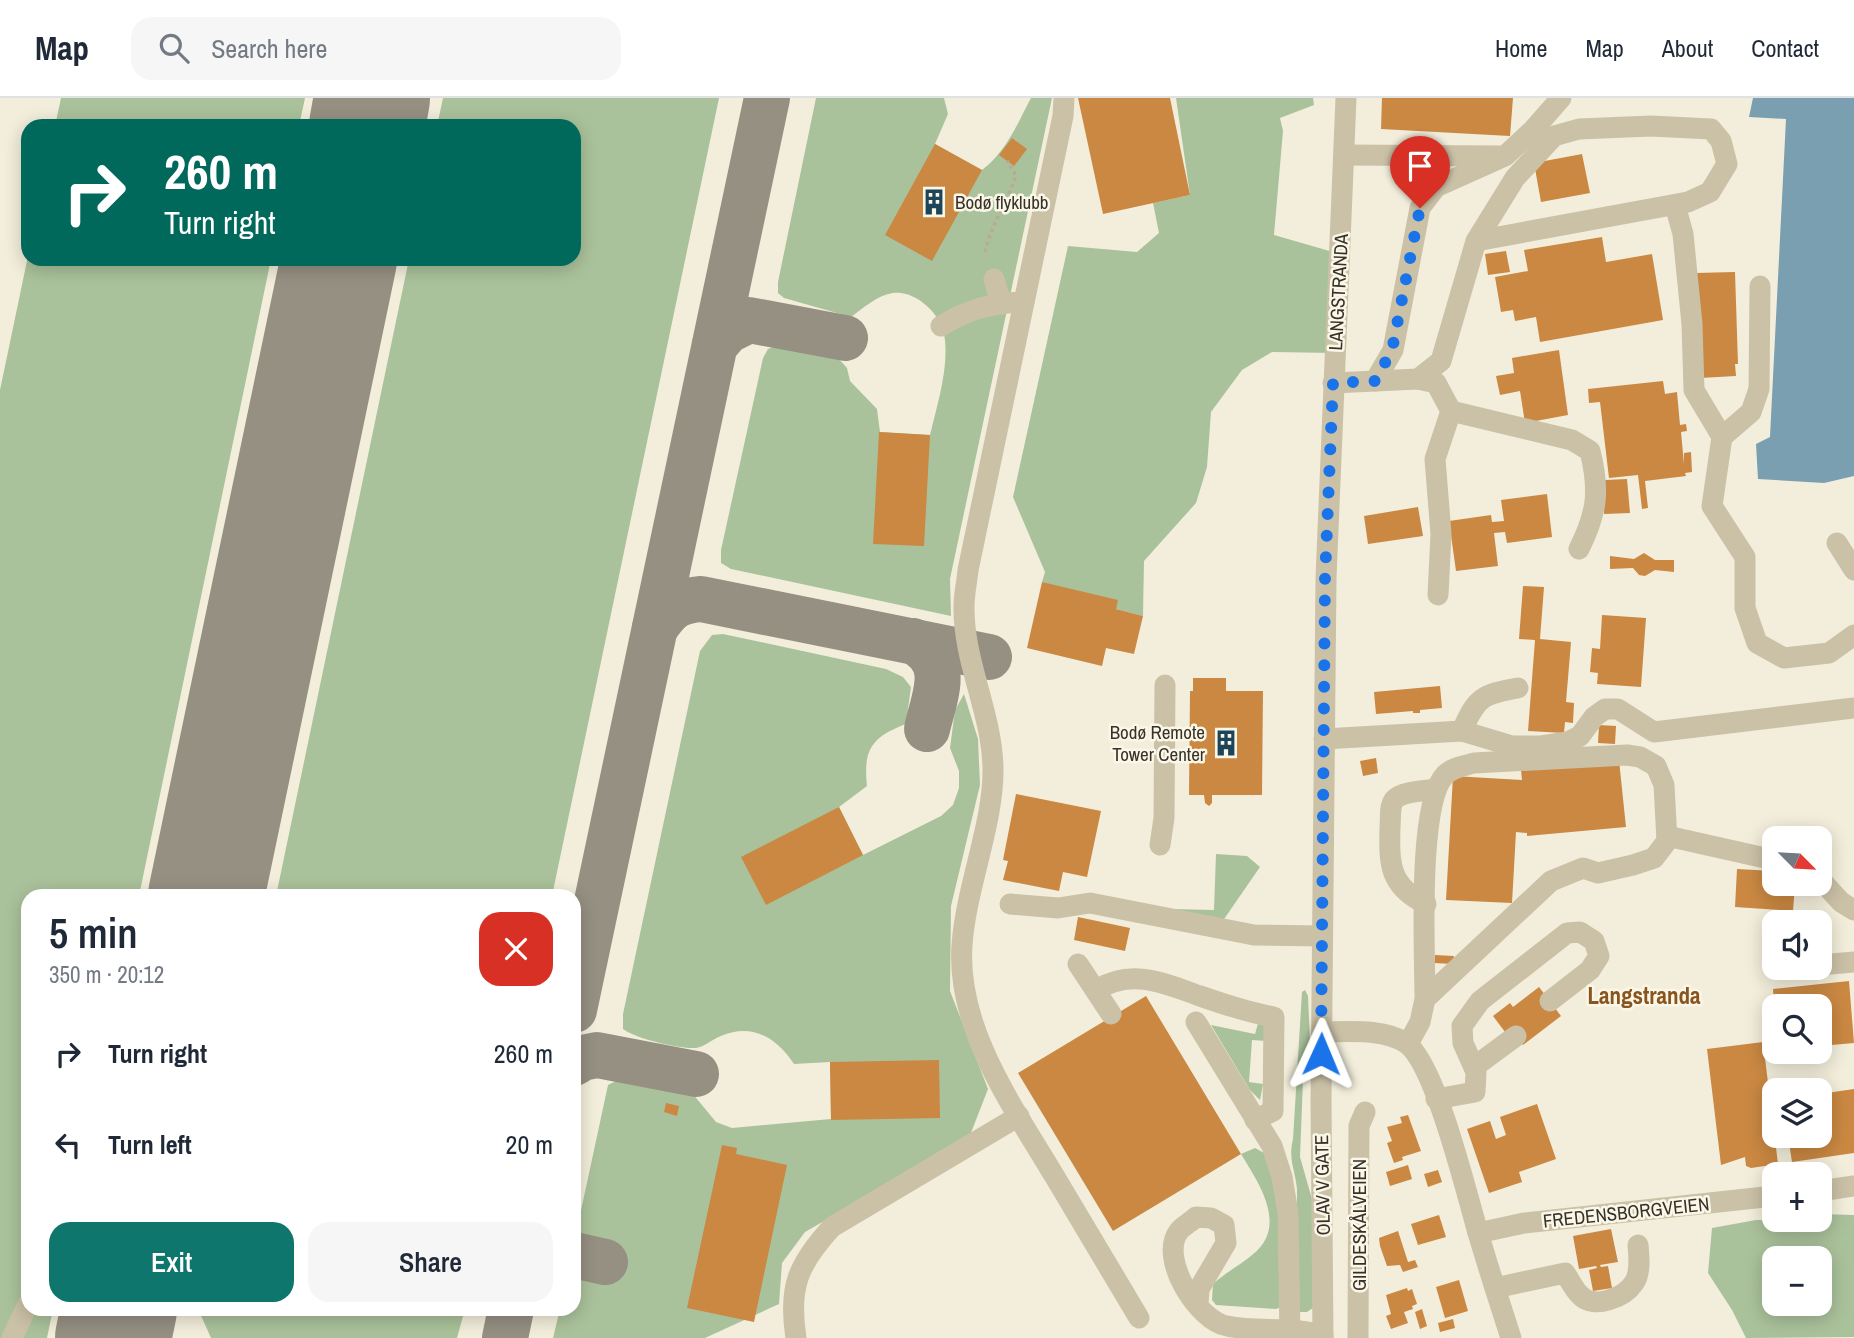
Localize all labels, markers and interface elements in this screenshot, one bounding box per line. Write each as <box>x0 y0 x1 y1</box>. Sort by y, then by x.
search box <box>131 17 621 80</box>
text: Map <box>35 26 89 70</box>
icon: search <box>155 29 193 67</box>
text: Search here <box>211 31 327 66</box>
text: Home <box>1495 32 1547 64</box>
text: Map <box>1585 32 1624 64</box>
text: About <box>1662 32 1713 64</box>
text: Contact <box>1751 32 1819 64</box>
pin <box>1390 136 1450 208</box>
text: 260 m <box>164 138 278 204</box>
icon: right <box>49 147 140 238</box>
icon: arrive <box>1401 147 1439 185</box>
building icon: Bodø flyklubb <box>919 187 949 217</box>
place label: Bodø flyklubb <box>955 189 1049 215</box>
text: Turn right <box>164 201 276 244</box>
street label: LANGSTRANDA <box>1322 232 1354 351</box>
place label: Bodø Remote Tower Center <box>1110 719 1206 767</box>
building icon: Bodø Remote Tower Center <box>1211 728 1241 758</box>
north arrow <box>1762 826 1832 896</box>
map controls <box>1762 826 1832 1316</box>
text: 5 min <box>49 905 138 961</box>
button: sound <box>1762 910 1832 980</box>
button: close <box>479 912 553 986</box>
text: 350 m · 20:12 <box>49 959 164 990</box>
district label: Langstranda <box>1587 980 1701 1011</box>
button: search <box>1762 994 1832 1064</box>
position arrow <box>1284 1017 1358 1091</box>
icon: right <box>49 1035 87 1073</box>
text: Turn right <box>108 1036 207 1071</box>
text: 260 m <box>494 1036 553 1071</box>
button: layers <box>1762 1078 1832 1148</box>
icon: left <box>49 1126 87 1164</box>
text: Turn left <box>108 1127 192 1162</box>
text: 20 m <box>506 1127 553 1162</box>
street label: OLAV V GATE <box>1308 1134 1336 1236</box>
street label: GILDESKÅLVEIEN <box>1346 1159 1372 1291</box>
button: + <box>1762 1162 1832 1232</box>
street label: FREDENSBORGVEIEN <box>1542 1190 1710 1234</box>
button: Exit <box>49 1222 294 1302</box>
button: Share <box>308 1222 553 1302</box>
button: − <box>1762 1246 1832 1316</box>

